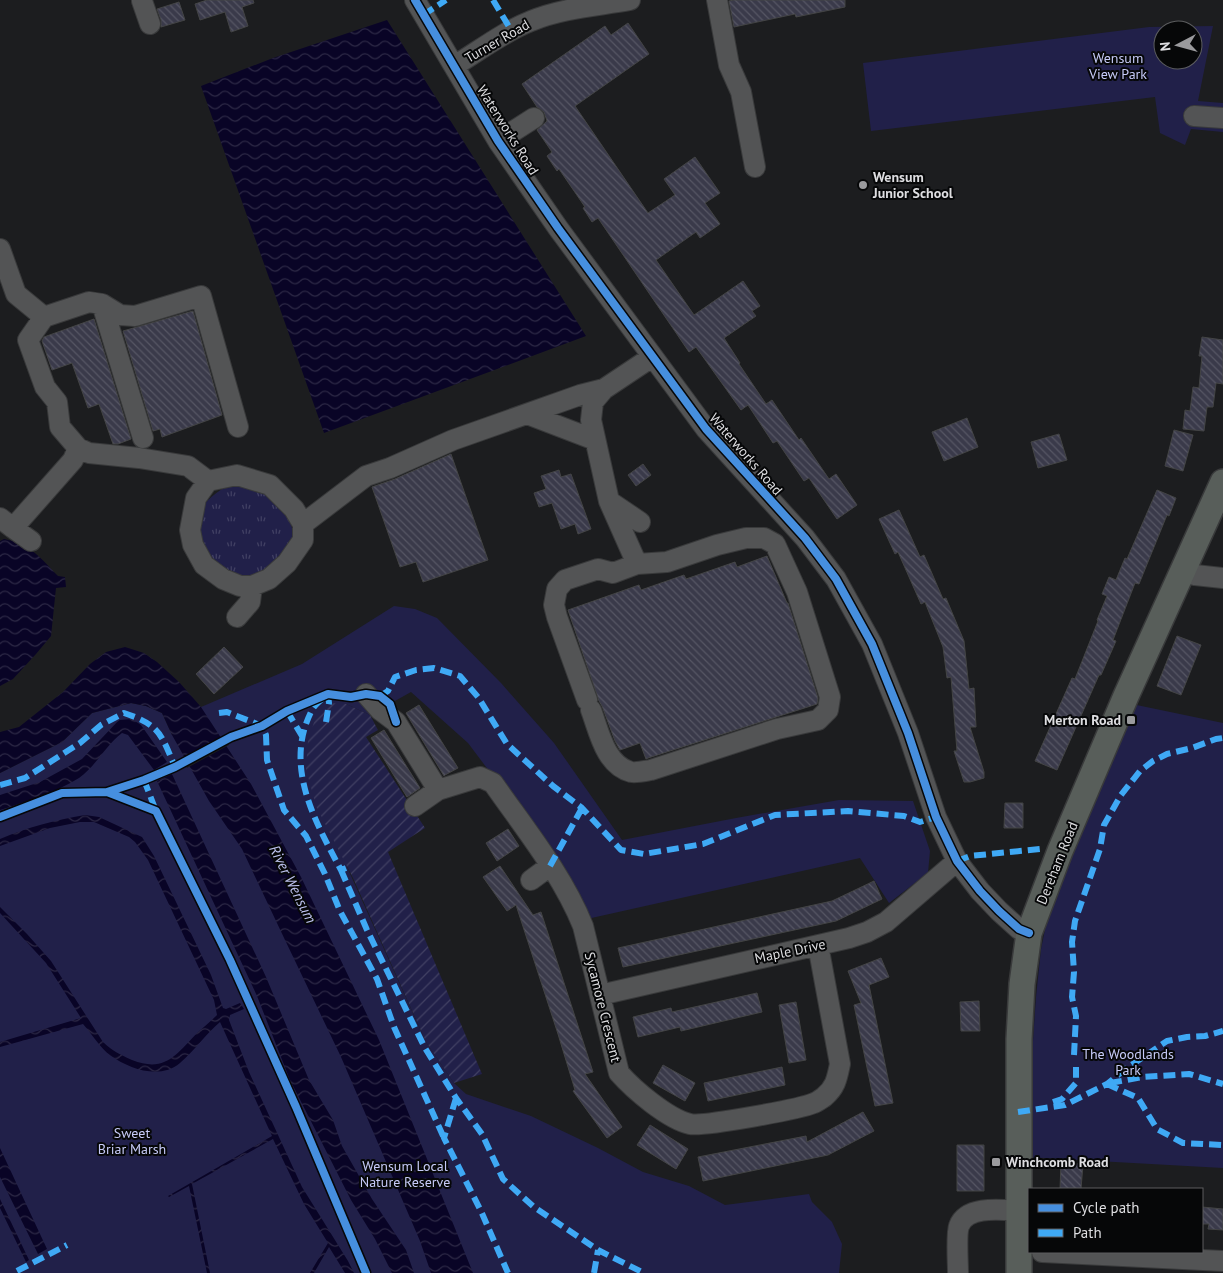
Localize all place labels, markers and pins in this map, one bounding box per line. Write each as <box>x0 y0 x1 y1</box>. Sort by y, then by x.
place label: Wensum Junior School <box>872 168 954 202</box>
marker: Wensum Junior School <box>857 179 869 191</box>
place label: Merton Road <box>1044 711 1121 729</box>
marker: Merton Road <box>1125 714 1137 726</box>
place label: Winchcomb Road <box>1006 1153 1109 1171</box>
marker: Winchcomb Road <box>990 1156 1002 1168</box>

